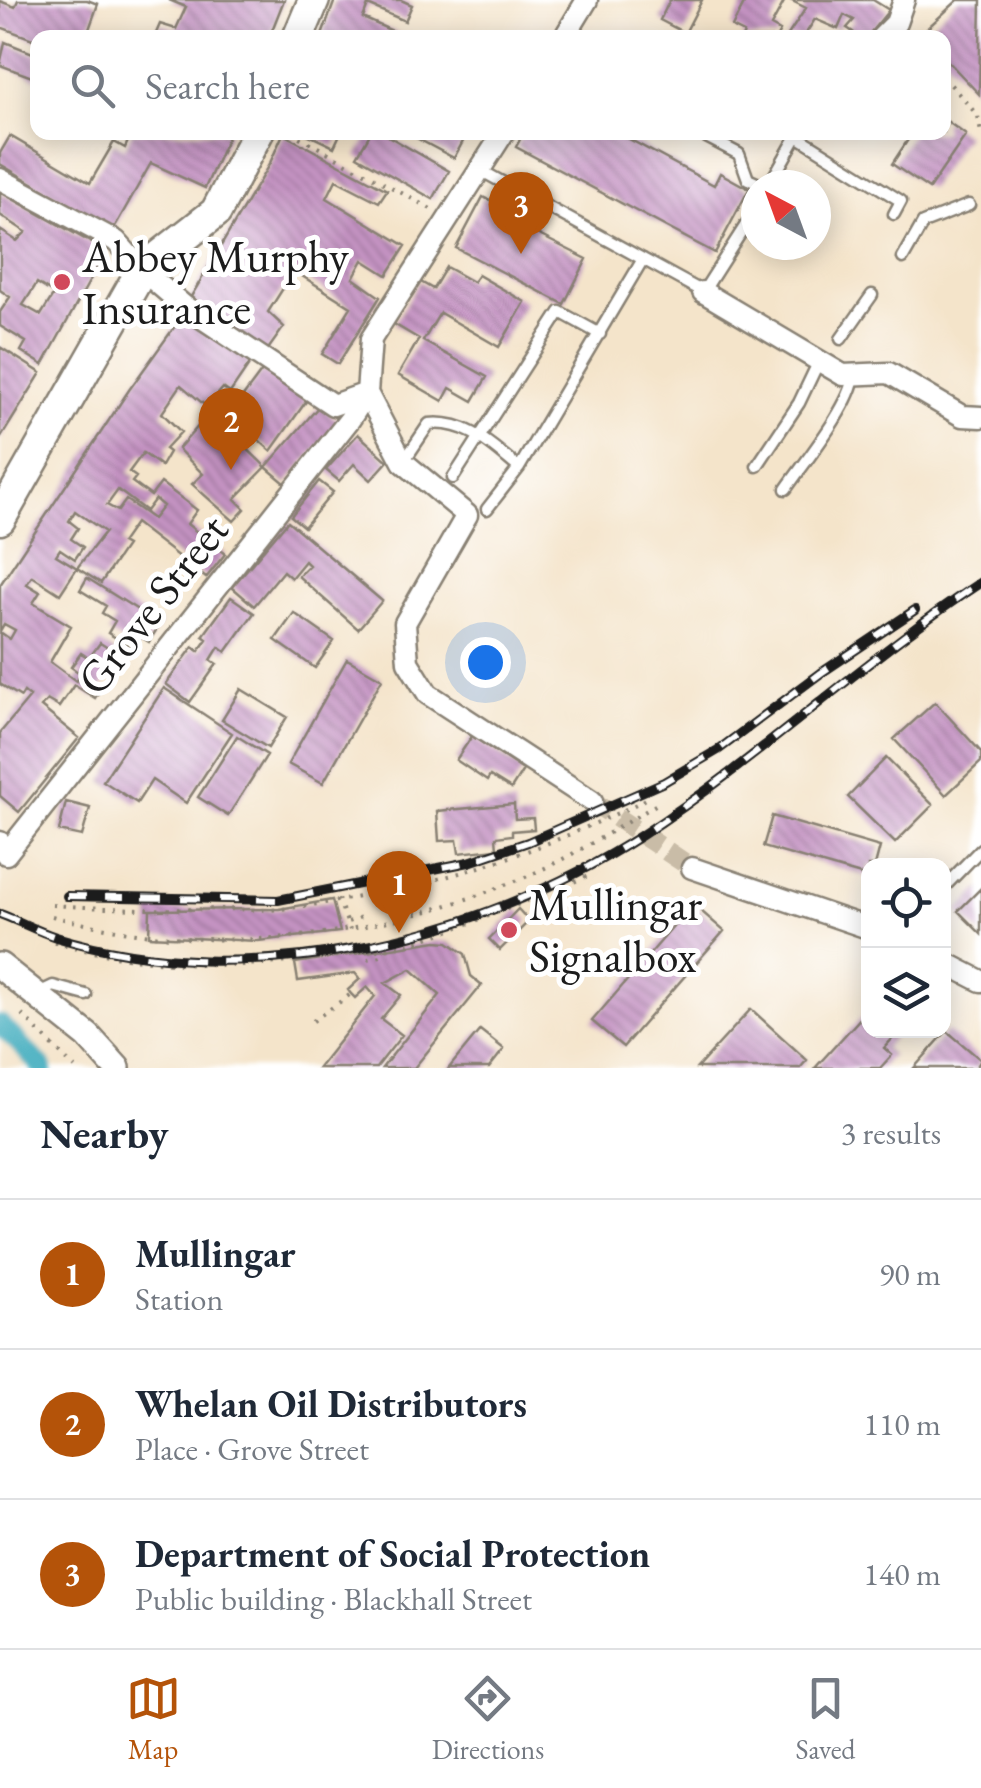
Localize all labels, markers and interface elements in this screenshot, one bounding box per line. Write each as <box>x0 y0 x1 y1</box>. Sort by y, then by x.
search box <box>30 30 951 140</box>
icon: search <box>65 58 120 113</box>
text: Search here <box>145 61 310 110</box>
north arrow <box>741 170 831 260</box>
pin: 3 <box>488 172 554 254</box>
place label: Abbey Murphy Insurance <box>81 227 349 337</box>
marker: Abbey Murphy Insurance <box>51 271 73 293</box>
pin: 2 <box>198 388 264 470</box>
street label: Grove Street <box>63 502 241 706</box>
your location <box>460 637 511 688</box>
pin: 1 <box>366 850 432 933</box>
map controls <box>861 858 951 1038</box>
button: locate <box>861 858 951 948</box>
place label: Mullingar Signalbox <box>529 875 702 985</box>
marker: Mullingar Signalbox <box>498 919 520 941</box>
button: layers <box>861 948 951 1038</box>
text: Nearby <box>40 1106 169 1161</box>
text: 3 results <box>841 1112 941 1154</box>
text: Mullingar <box>135 1229 296 1278</box>
text: 1 <box>64 1253 81 1295</box>
text: 90 m <box>879 1253 941 1295</box>
text: Station <box>135 1278 223 1320</box>
text: Whelan Oil Distributors <box>135 1379 527 1428</box>
text: 2 <box>64 1403 81 1445</box>
text: 110 m <box>864 1403 941 1445</box>
text: Place · Grove Street <box>135 1428 369 1470</box>
text: Department of Social Protection <box>135 1529 650 1578</box>
text: 3 <box>64 1553 81 1595</box>
text: 140 m <box>864 1553 941 1595</box>
text: Public building · Blackhall Street <box>135 1578 532 1620</box>
tab: Map <box>126 1671 181 1767</box>
tab: Directions <box>432 1671 544 1767</box>
tab: Saved <box>795 1671 855 1767</box>

